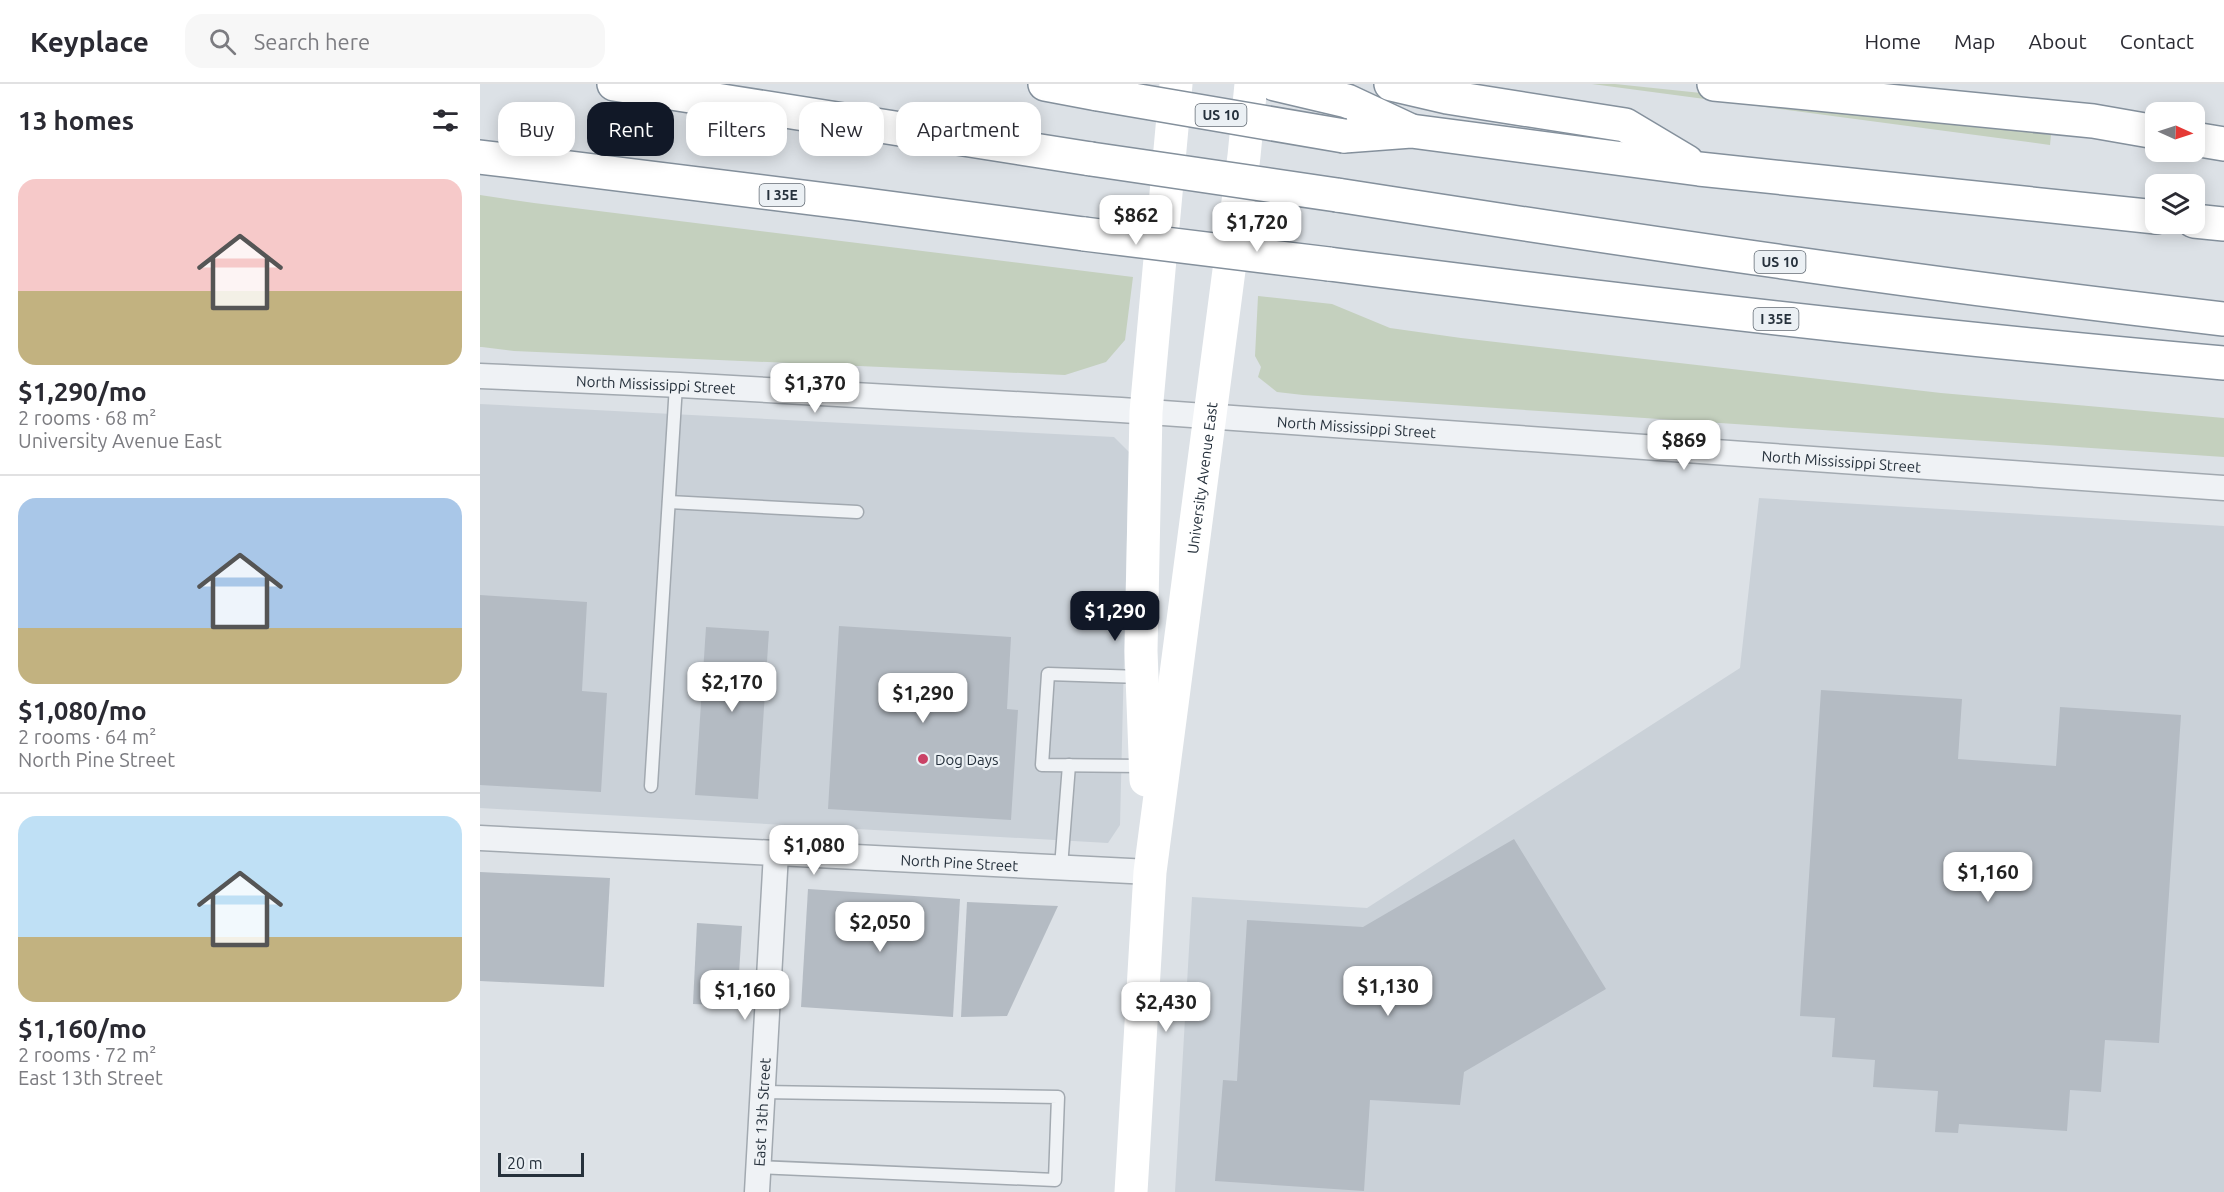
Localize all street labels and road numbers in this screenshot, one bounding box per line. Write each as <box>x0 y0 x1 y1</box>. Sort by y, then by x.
road number: US 10 <box>1196 104 1246 126</box>
road number: I 35E <box>760 184 804 206</box>
road number: US 10 <box>1754 251 1806 273</box>
road number: I 35E <box>1754 308 1798 330</box>
street label: North Mississippi Street <box>576 372 736 397</box>
street label: University Avenue East <box>1183 401 1220 555</box>
street label: North Mississippi Street <box>1276 413 1437 441</box>
street label: North Mississippi Street <box>1761 447 1922 475</box>
street label: North Pine Street <box>900 851 1019 874</box>
street label: East 13th Street <box>750 1057 773 1167</box>

